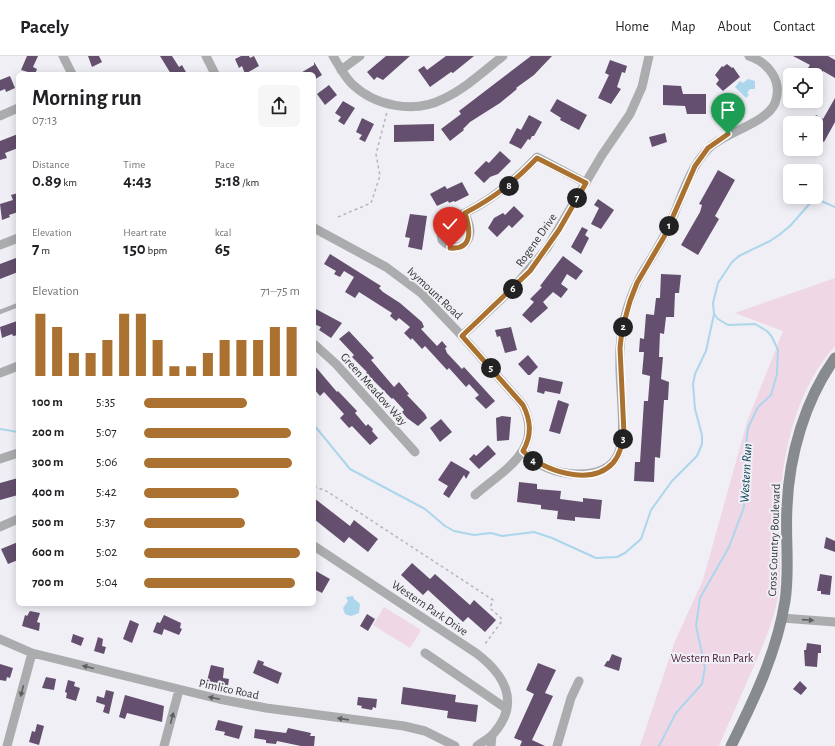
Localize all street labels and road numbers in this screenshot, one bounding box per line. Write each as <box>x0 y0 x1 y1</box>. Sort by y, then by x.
street label: Rogene Drive <box>513 211 559 269</box>
street label: Ivymount Road <box>404 265 465 322</box>
street label: Green Meadow Way <box>338 350 410 428</box>
street label: Cross Country Boulevard <box>766 483 783 597</box>
street label: Western Park Drive <box>390 578 470 638</box>
street label: Pimlico Road <box>198 677 260 701</box>

